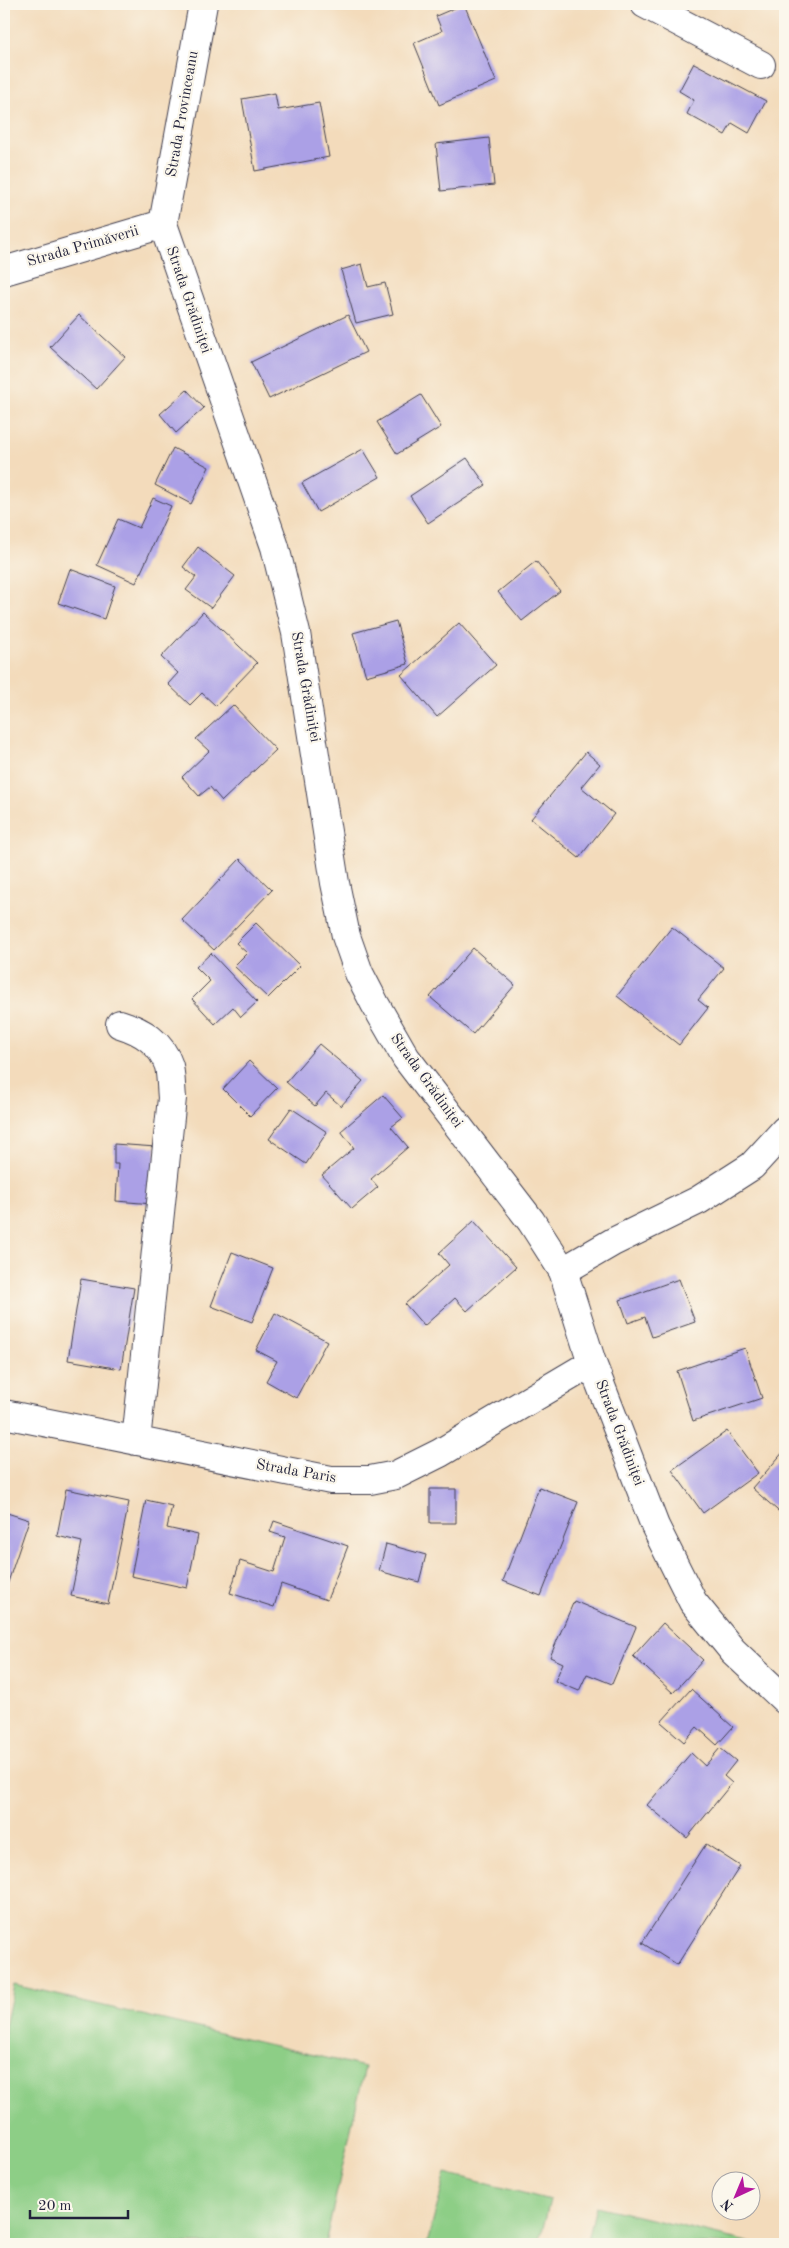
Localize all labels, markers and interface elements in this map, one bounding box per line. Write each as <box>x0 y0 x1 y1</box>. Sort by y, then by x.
street label: Strada Provinceanu <box>165 50 201 178</box>
street label: Strada Primăverii <box>26 224 140 270</box>
street label: Strada Grădiniței <box>163 245 213 355</box>
street label: Strada Grădiniței <box>288 630 322 744</box>
street label: Strada Grădiniței <box>387 1031 465 1131</box>
street label: Strada Grădiniței <box>592 1378 646 1488</box>
street label: Strada Paris <box>255 1458 337 1486</box>
north arrow <box>712 2170 762 2220</box>
scale bar <box>30 2188 128 2220</box>
text: N <box>719 2196 736 2213</box>
text: 20 m <box>38 2199 72 2214</box>

